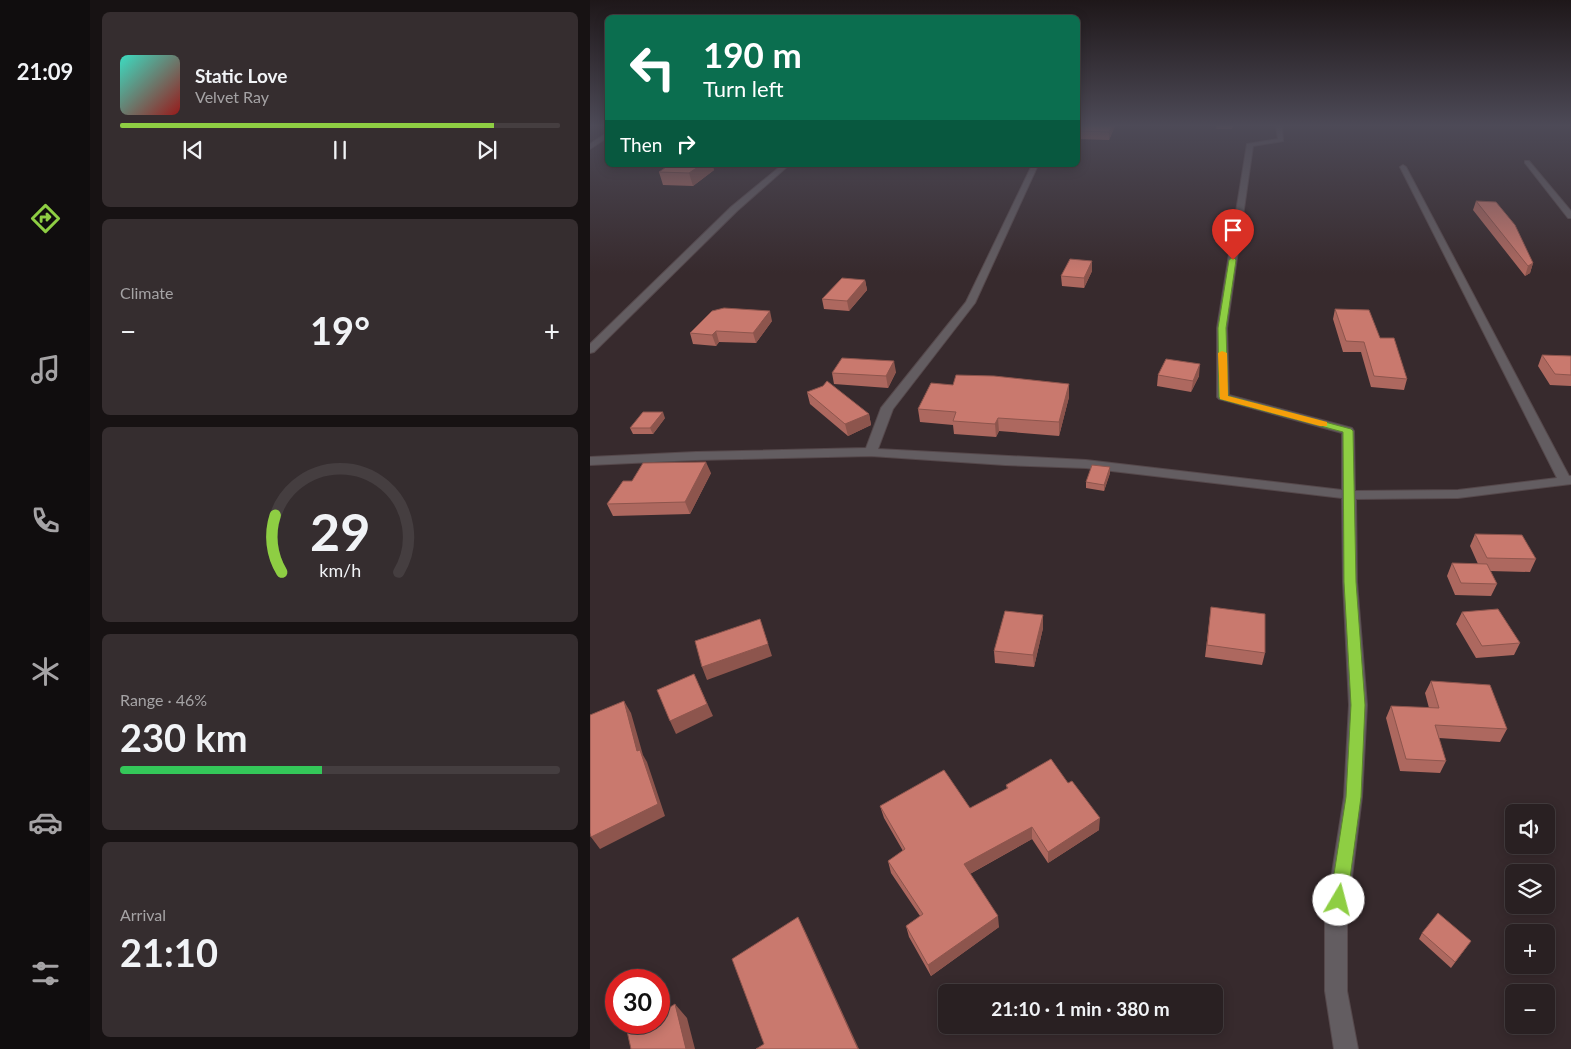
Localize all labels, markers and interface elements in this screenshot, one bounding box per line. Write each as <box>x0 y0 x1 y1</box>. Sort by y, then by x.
text: 190 m <box>703 33 802 75</box>
icon: left <box>620 35 685 100</box>
text: 21:09 <box>17 58 73 85</box>
text: Static Love <box>195 64 287 87</box>
text: Turn left <box>703 75 784 102</box>
text: Velvet Ray <box>195 87 269 106</box>
icon: right <box>672 130 700 158</box>
text: Then <box>620 133 662 156</box>
icon: previous <box>179 136 207 164</box>
icon: pause <box>326 136 354 164</box>
icon: next <box>473 136 501 164</box>
icon: directions <box>28 201 63 236</box>
pin <box>1212 209 1254 260</box>
icon: arrive <box>1219 216 1247 244</box>
text: Climate <box>120 283 173 302</box>
text: 19° <box>310 307 370 353</box>
text: − <box>120 314 136 348</box>
text: + <box>544 314 560 348</box>
icon: music <box>28 352 63 387</box>
text: 29 <box>310 500 370 562</box>
icon: phone <box>28 503 63 538</box>
text: km/h <box>319 559 361 581</box>
icon: climate <box>28 654 63 689</box>
text: Range · 46% <box>120 690 207 709</box>
text: 230 km <box>120 714 248 760</box>
map controls <box>1505 804 1555 1034</box>
button: sound <box>1505 804 1555 854</box>
icon: car <box>28 805 63 840</box>
button: layers <box>1505 864 1555 914</box>
position arrow <box>1312 873 1364 925</box>
text: Arrival <box>120 905 166 924</box>
button: + <box>1505 924 1555 974</box>
text: 21:10 <box>120 929 218 975</box>
icon: filters <box>28 956 63 991</box>
speed limit sign: 30 <box>605 969 670 1034</box>
button: − <box>1505 984 1555 1034</box>
text: 21:10 · 1 min · 380 m <box>991 997 1170 1020</box>

